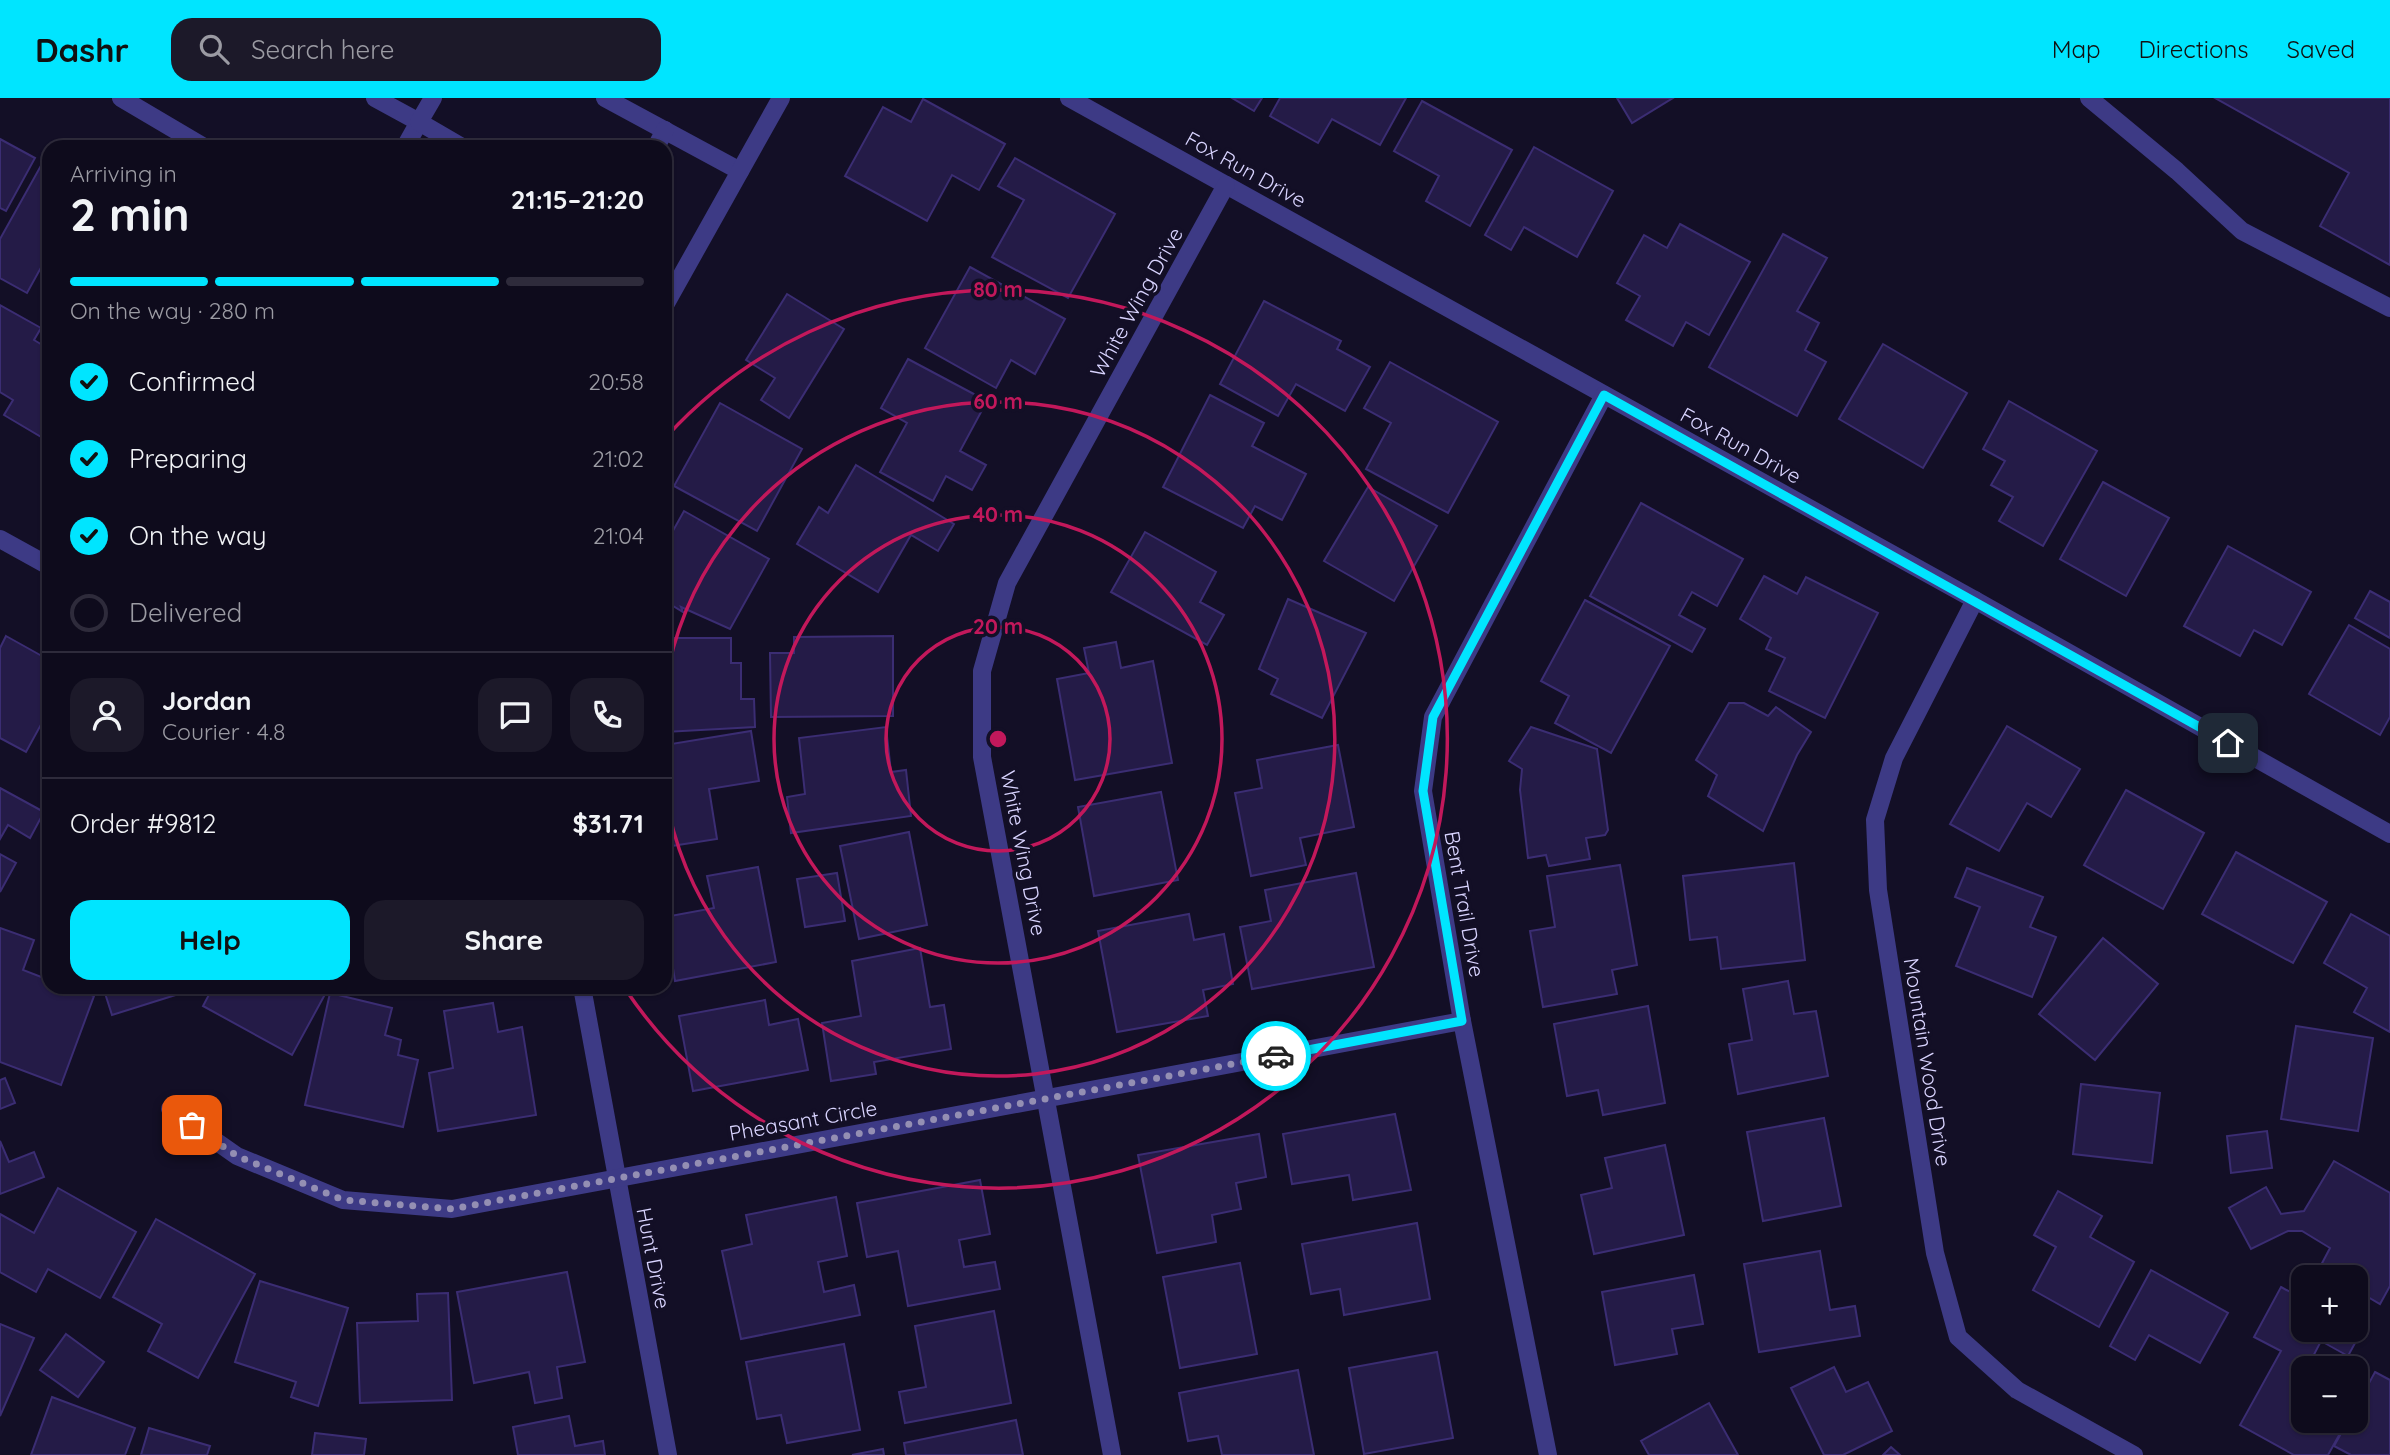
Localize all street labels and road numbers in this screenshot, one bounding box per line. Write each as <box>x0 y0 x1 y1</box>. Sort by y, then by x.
street label: Fox Run Drive <box>1181 125 1311 213</box>
street label: White Wing Drive <box>1084 222 1188 382</box>
street label: Fox Run Drive <box>1676 401 1806 489</box>
street label: White Wing Drive <box>995 768 1053 938</box>
street label: Bent Trail Drive <box>1439 829 1491 979</box>
street label: Mountain Wood Drive <box>1899 956 1957 1168</box>
street label: Pheasant Circle <box>727 1094 879 1146</box>
street label: Hunt Drive <box>631 1205 677 1311</box>

